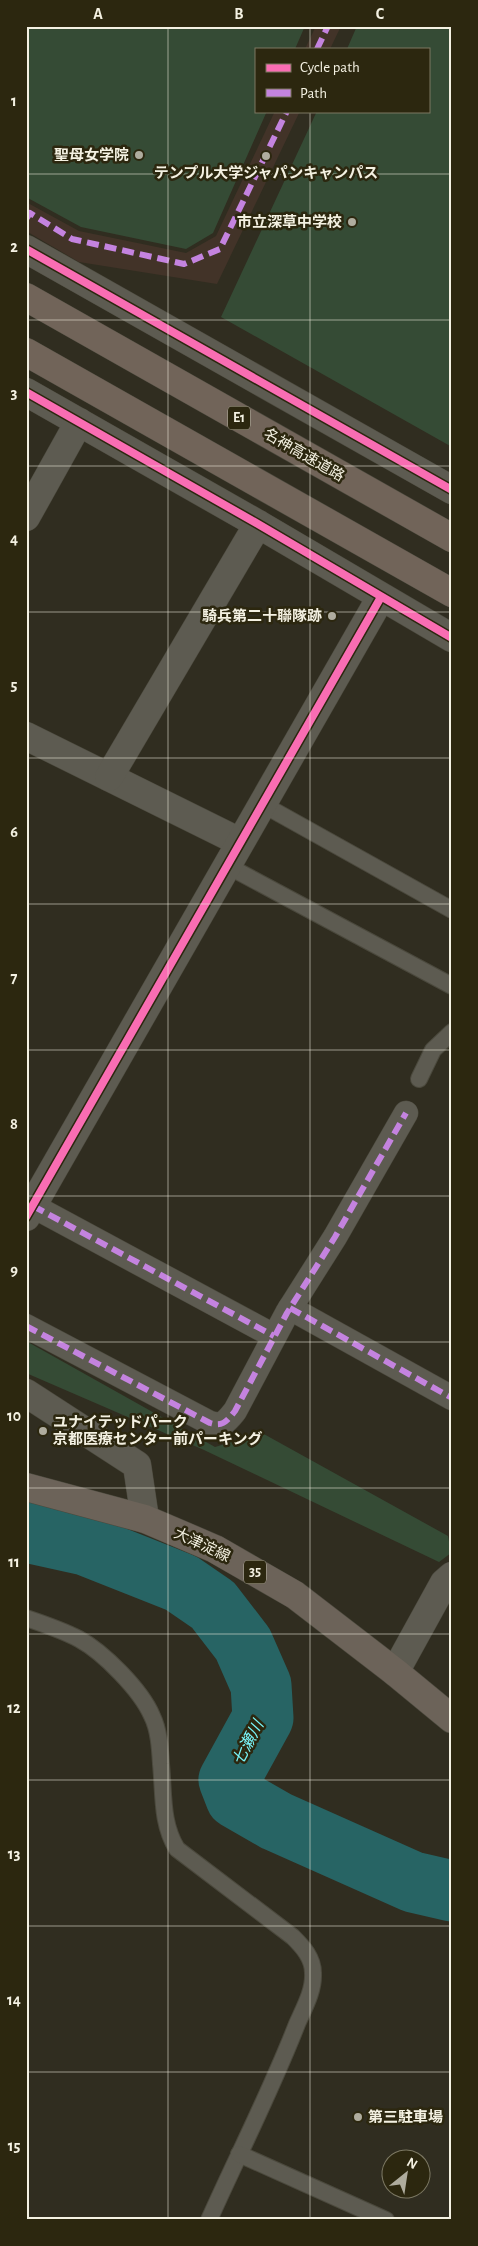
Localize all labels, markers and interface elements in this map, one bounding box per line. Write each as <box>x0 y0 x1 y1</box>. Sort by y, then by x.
text: A <box>93 6 103 22</box>
text: B <box>234 6 244 22</box>
text: C <box>376 6 385 22</box>
legend <box>255 48 430 112</box>
text: Cycle path <box>300 60 360 75</box>
text: Path <box>300 86 327 101</box>
text: 1 <box>11 93 17 109</box>
place label: 聖母女学院 <box>54 147 129 163</box>
marker: 聖母女学院 <box>133 149 145 161</box>
marker: テンプル大学ジャパンキャンパス <box>260 150 272 162</box>
place label: テンプル大学ジャパンキャンパス <box>154 165 378 181</box>
place label: 市立深草中学校 <box>237 214 342 230</box>
marker: 市立深草中学校 <box>346 216 358 228</box>
text: 2 <box>10 239 18 255</box>
text: 3 <box>11 385 18 401</box>
road number: E1 <box>228 406 250 429</box>
street label: 名神高速道路 <box>261 425 347 484</box>
text: 4 <box>10 531 18 547</box>
place label: 騎兵第二十聯隊跡 <box>202 608 322 624</box>
marker: 騎兵第二十聯隊跡 <box>326 610 338 622</box>
text: 5 <box>11 677 18 693</box>
text: 6 <box>10 824 18 840</box>
text: 7 <box>11 970 18 986</box>
text: 8 <box>10 1116 18 1132</box>
text: 9 <box>10 1262 18 1278</box>
text: 10 <box>7 1408 21 1424</box>
place label: ユナイテッドパーク 京都医療センター前パーキング <box>53 1414 263 1447</box>
marker: ユナイテッドパーク 京都医療センター前パーキング <box>37 1425 49 1437</box>
street label: 大津淀線 <box>172 1525 233 1564</box>
text: 11 <box>8 1554 20 1570</box>
road number: 35 <box>244 1560 266 1584</box>
text: 12 <box>7 1700 21 1716</box>
water label: 七瀬川 <box>229 1716 267 1768</box>
text: 13 <box>8 1846 20 1862</box>
text: 14 <box>7 1992 21 2008</box>
place label: 第三駐車場 <box>368 2109 443 2125</box>
marker: 第三駐車場 <box>352 2111 364 2123</box>
text: 15 <box>8 2138 20 2154</box>
north arrow <box>380 2148 430 2198</box>
text: N <box>404 2155 420 2172</box>

